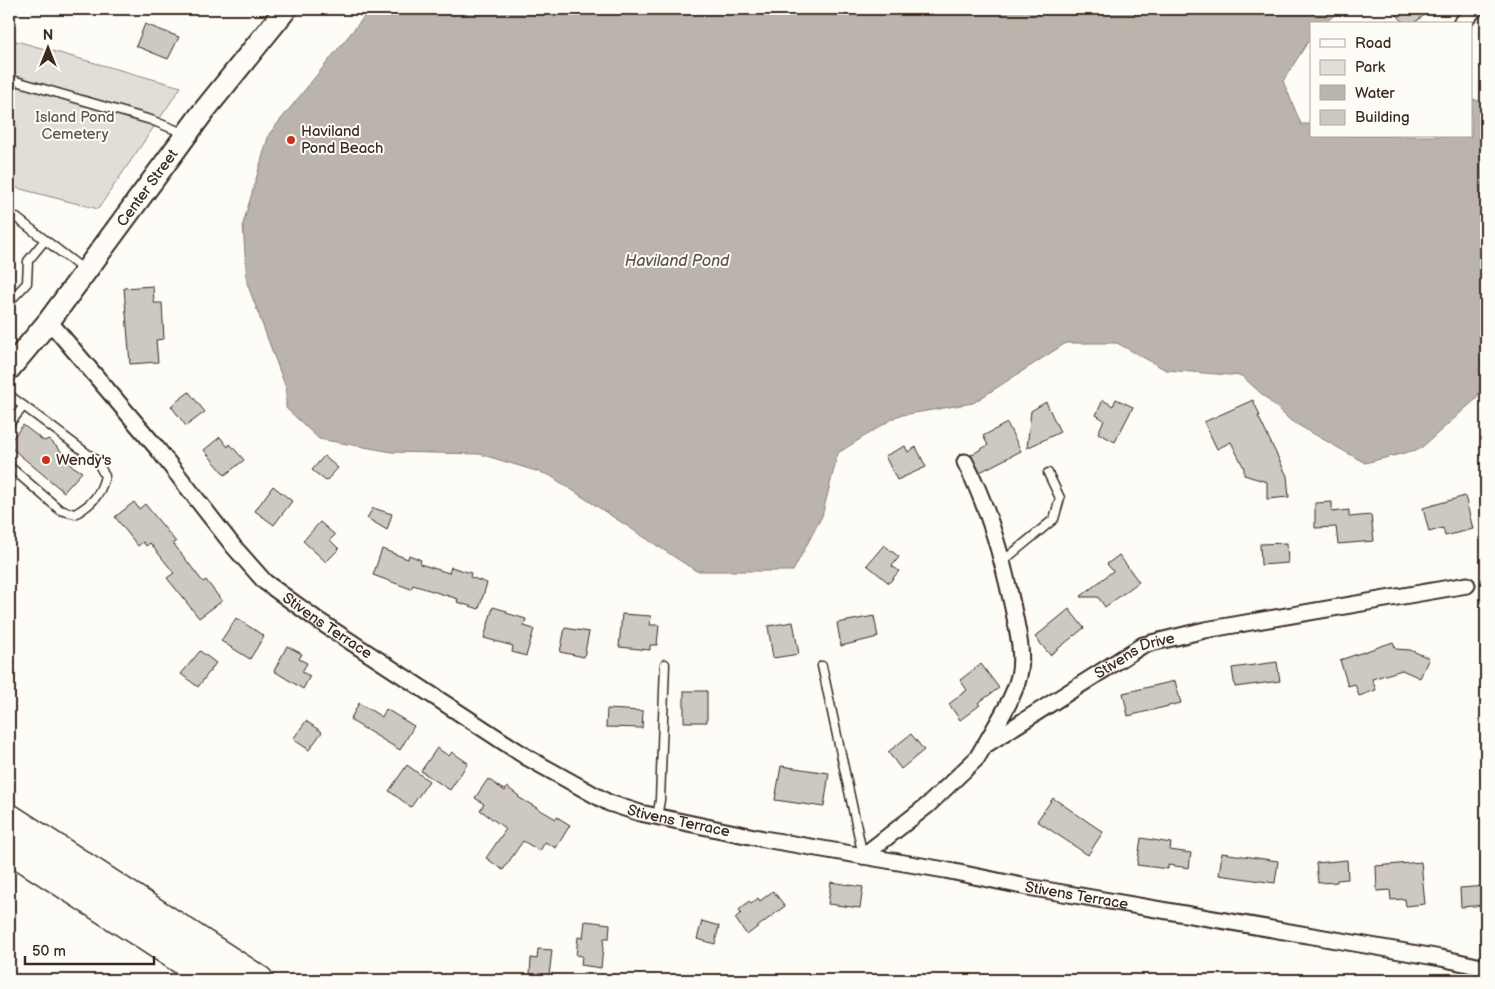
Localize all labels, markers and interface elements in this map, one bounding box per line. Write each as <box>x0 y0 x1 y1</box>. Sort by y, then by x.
north arrow <box>22 22 72 72</box>
legend <box>1310 22 1472 138</box>
text: N <box>43 27 53 44</box>
text: Road <box>1355 34 1391 53</box>
text: Park <box>1355 58 1386 77</box>
text: Water <box>1355 84 1395 103</box>
park label: Island Pond Cemetery <box>35 108 115 144</box>
text: Building <box>1355 108 1410 127</box>
place label: Haviland Pond Beach <box>301 122 383 158</box>
marker: Haviland Pond Beach <box>285 134 297 146</box>
street label: Center Street <box>113 145 183 231</box>
water label: Haviland Pond <box>625 252 730 271</box>
place label: Wendy's <box>56 451 112 470</box>
marker: Wendy's <box>40 454 52 466</box>
street label: Stivens Terrace <box>279 589 376 663</box>
street label: Stivens Drive <box>1091 629 1177 683</box>
street label: Stivens Terrace <box>625 800 732 842</box>
street label: Stivens Terrace <box>1023 878 1130 914</box>
scale bar <box>25 934 154 966</box>
text: 50 m <box>32 942 66 961</box>

